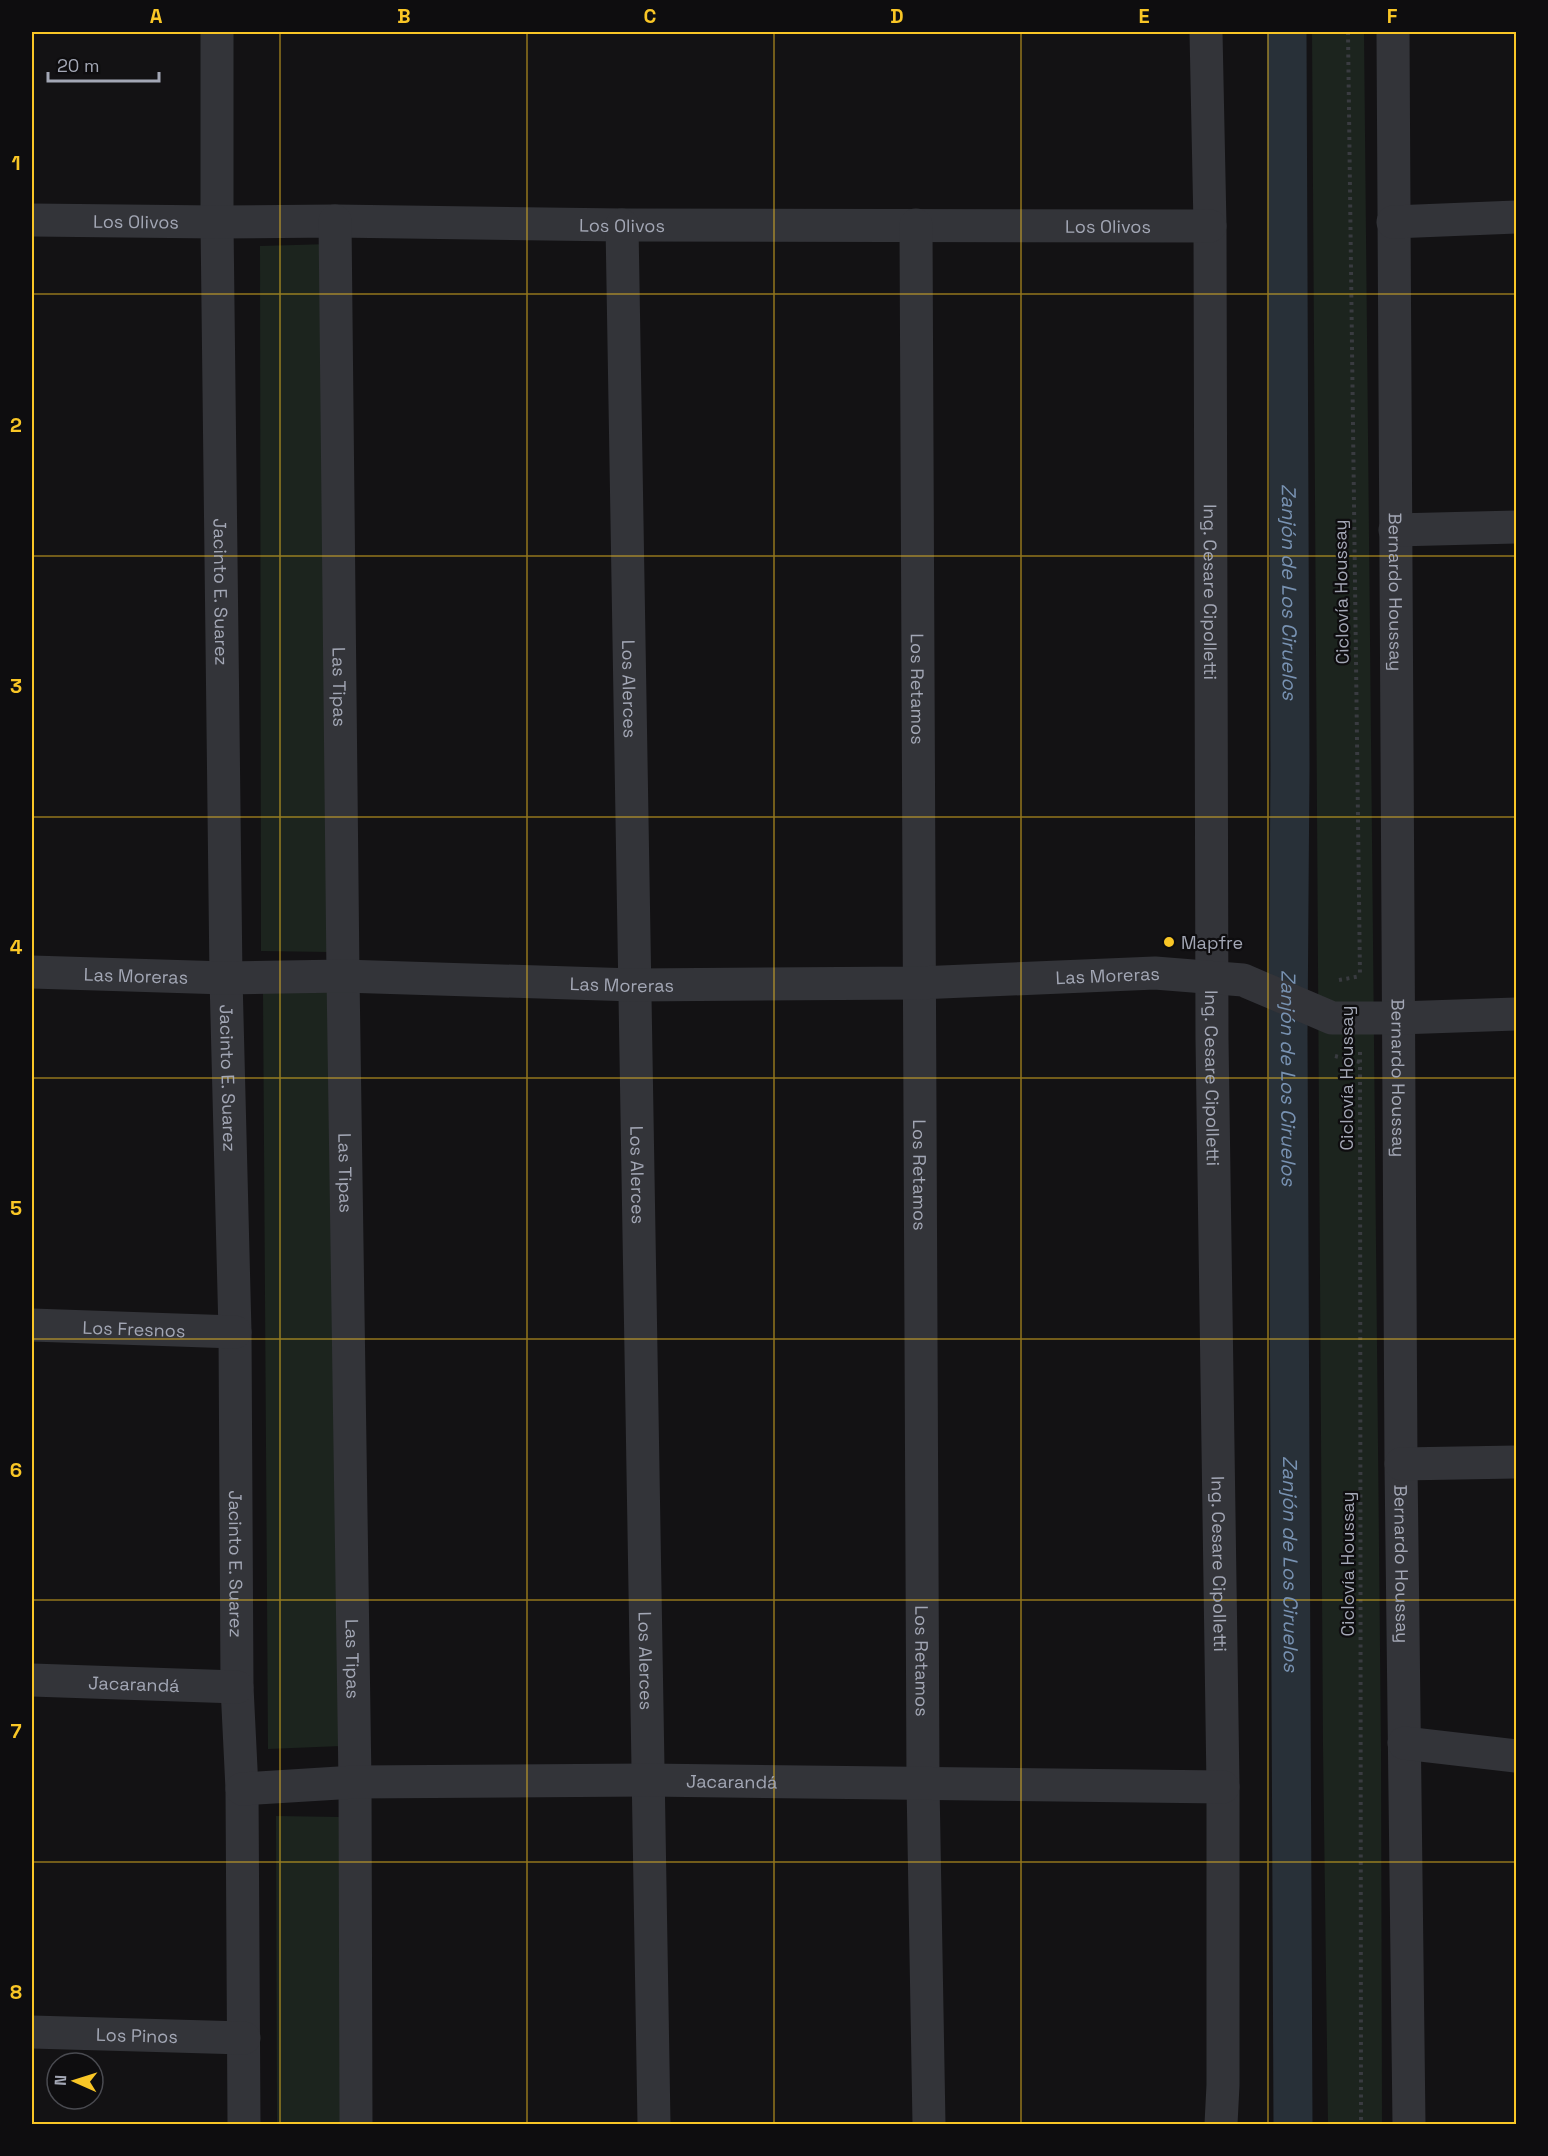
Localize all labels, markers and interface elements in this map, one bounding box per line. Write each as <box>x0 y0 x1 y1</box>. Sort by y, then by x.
text: A <box>150 3 163 29</box>
text: B <box>397 3 411 29</box>
text: C <box>644 3 657 29</box>
text: D <box>890 3 904 29</box>
text: E <box>1138 3 1150 29</box>
text: F <box>1387 3 1398 29</box>
scale bar <box>48 45 159 83</box>
text: 20 m <box>57 54 100 77</box>
text: 1 <box>11 150 21 176</box>
street label: Los Olivos <box>93 209 179 233</box>
street label: Los Olivos <box>579 213 665 237</box>
street label: Los Olivos <box>1065 214 1151 237</box>
text: 2 <box>10 412 22 438</box>
water label: Zanjón de Los Ciruelos <box>1276 484 1303 702</box>
street label: Ing. Cesare Cipolletti <box>1199 504 1223 680</box>
street label: Bernardo Houssay <box>1384 513 1408 671</box>
street label: Jacinto E. Suarez <box>209 518 234 666</box>
street label: Ciclovía Houssay <box>1328 519 1354 665</box>
street label: Los Retamos <box>906 633 930 745</box>
street label: Los Alerces <box>617 639 642 738</box>
street label: Las Tipas <box>328 647 352 727</box>
text: 3 <box>10 673 22 699</box>
place label: Mapfre <box>1181 931 1243 954</box>
text: 4 <box>10 934 23 960</box>
marker: Mapfre <box>1162 935 1176 949</box>
street label: Las Moreras <box>1055 961 1160 989</box>
street label: Las Moreras <box>83 962 188 988</box>
water label: Zanjón de Los Ciruelos <box>1275 970 1302 1188</box>
street label: Las Moreras <box>569 972 674 997</box>
street label: Ing. Cesare Cipolletti <box>1200 990 1225 1166</box>
street label: Bernardo Houssay <box>1387 999 1411 1157</box>
street label: Jacinto E. Suarez <box>215 1004 242 1152</box>
street label: Ciclovía Houssay <box>1335 1006 1358 1150</box>
street label: Los Retamos <box>909 1119 932 1231</box>
street label: Los Alerces <box>626 1125 650 1224</box>
street label: Las Tipas <box>334 1133 358 1213</box>
text: 5 <box>10 1195 22 1221</box>
street label: Los Fresnos <box>82 1315 186 1342</box>
water label: Zanjón de Los Ciruelos <box>1277 1456 1304 1674</box>
text: 6 <box>10 1457 22 1483</box>
street label: Ing. Cesare Cipolletti <box>1207 1476 1233 1652</box>
street label: Bernardo Houssay <box>1390 1485 1415 1643</box>
street label: Jacinto E. Suarez <box>224 1490 248 1638</box>
street label: Ciclovía Houssay <box>1336 1492 1359 1636</box>
street label: Los Retamos <box>911 1605 934 1717</box>
street label: Los Alerces <box>634 1611 659 1710</box>
street label: Las Tipas <box>341 1619 365 1699</box>
street label: Jacarandá <box>88 1670 180 1697</box>
text: 7 <box>10 1718 22 1744</box>
street label: Jacarandá <box>686 1769 778 1793</box>
text: 8 <box>10 1979 22 2005</box>
street label: Los Pinos <box>96 2022 178 2048</box>
north arrow <box>45 2051 105 2111</box>
text: N <box>50 2074 71 2086</box>

